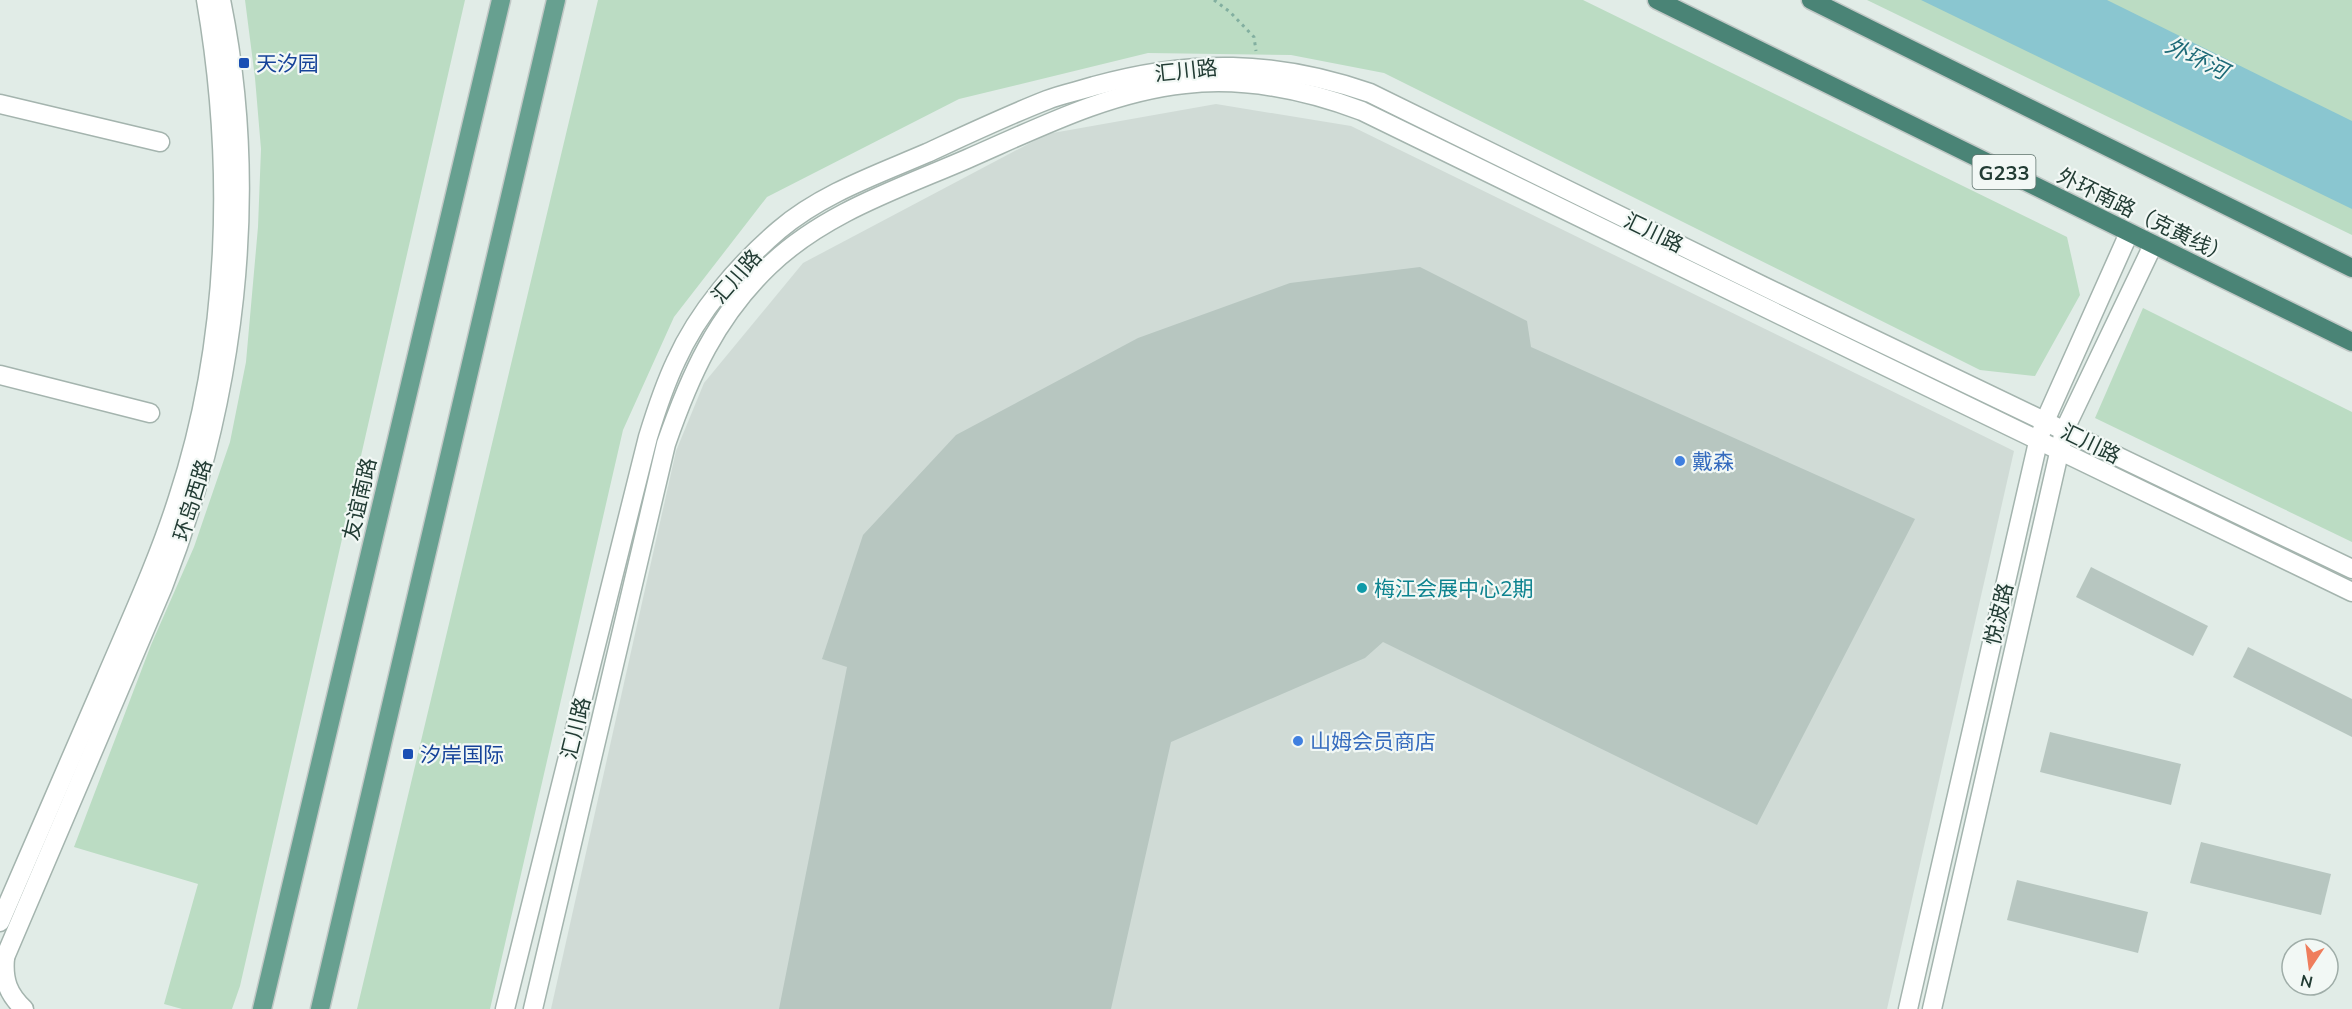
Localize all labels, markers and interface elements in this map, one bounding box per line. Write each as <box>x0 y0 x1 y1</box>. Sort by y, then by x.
water label: 外环河 <box>2161 31 2236 87</box>
place label: 天汐园 <box>256 50 319 76</box>
street label: 汇川路 <box>1153 54 1219 86</box>
marker: 天汐园 <box>237 56 251 70</box>
road number: G233 <box>1972 155 2036 189</box>
street label: 外环南路（克黄线） <box>2053 162 2235 268</box>
street label: 汇川路 <box>1620 207 1688 257</box>
street label: 汇川路 <box>706 244 766 308</box>
street label: 汇川路 <box>2057 418 2125 468</box>
place label: 戴森 <box>1692 448 1734 474</box>
marker: 戴森 <box>1673 454 1687 468</box>
street label: 友谊南路 <box>337 455 381 543</box>
street label: 环岛西路 <box>167 456 217 544</box>
place label: 梅江会展中心2期 <box>1374 575 1534 601</box>
street label: 悦波路 <box>1978 580 2018 648</box>
marker: 梅江会展中心2期 <box>1355 581 1369 595</box>
street label: 汇川路 <box>555 694 595 762</box>
place label: 山姆会员商店 <box>1310 728 1436 754</box>
marker: 山姆会员商店 <box>1291 734 1305 748</box>
place label: 汐岸国际 <box>420 741 504 767</box>
marker: 汐岸国际 <box>401 747 415 761</box>
north arrow <box>2280 937 2340 997</box>
text: N <box>2298 971 2315 993</box>

